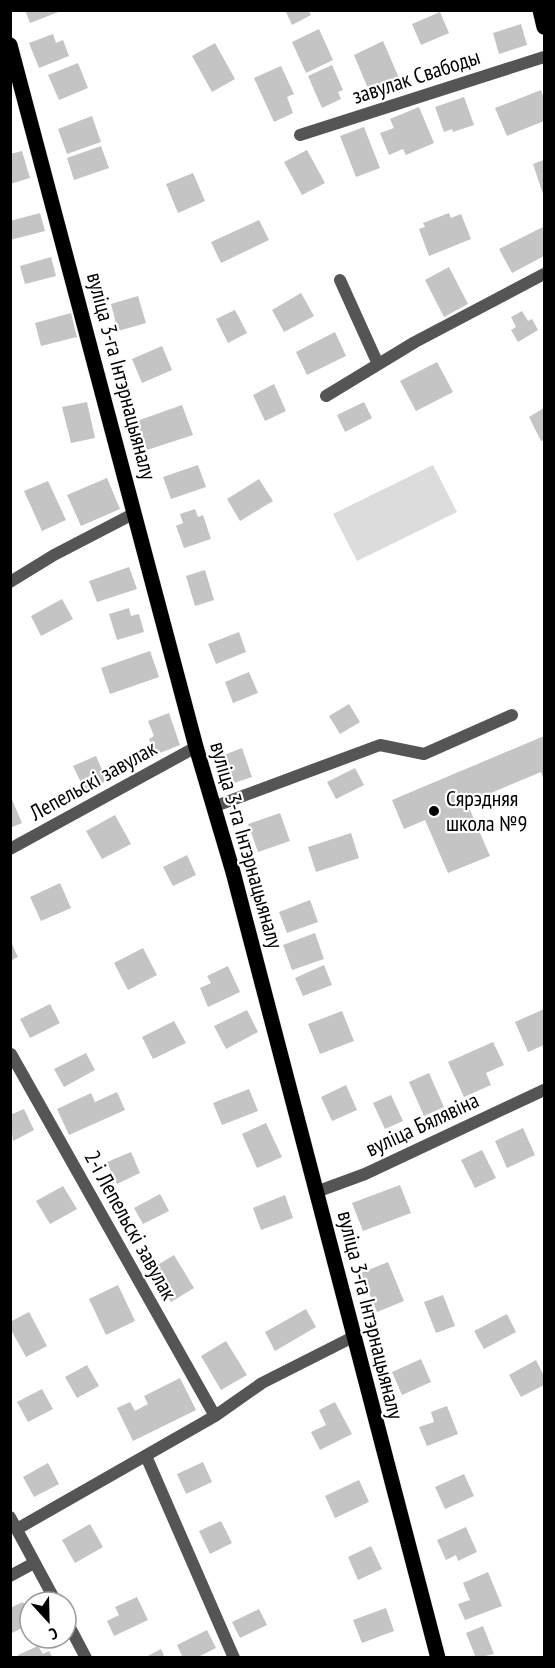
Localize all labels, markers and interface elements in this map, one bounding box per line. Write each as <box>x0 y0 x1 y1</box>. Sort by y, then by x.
street label: завулак Свабоды <box>349 42 483 110</box>
street label: вуліца 3-га Інтэрнацыяналу <box>81 269 163 483</box>
street label: Лепельскі завулак <box>24 733 162 827</box>
street label: вуліца 3-га Інтэрнацыяналу <box>204 739 290 952</box>
place label: Сярэдняя школа №9 <box>446 784 527 837</box>
marker: Сярэдняя школа №9 <box>427 804 441 818</box>
street label: вуліца Бялявіна <box>361 1086 483 1162</box>
street label: 2-і Лепельскі завулак <box>78 1145 184 1305</box>
street label: вуліца 3-га Інтэрнацыяналу <box>332 1208 411 1423</box>
north arrow <box>18 1590 78 1650</box>
text: С <box>46 1623 61 1645</box>

